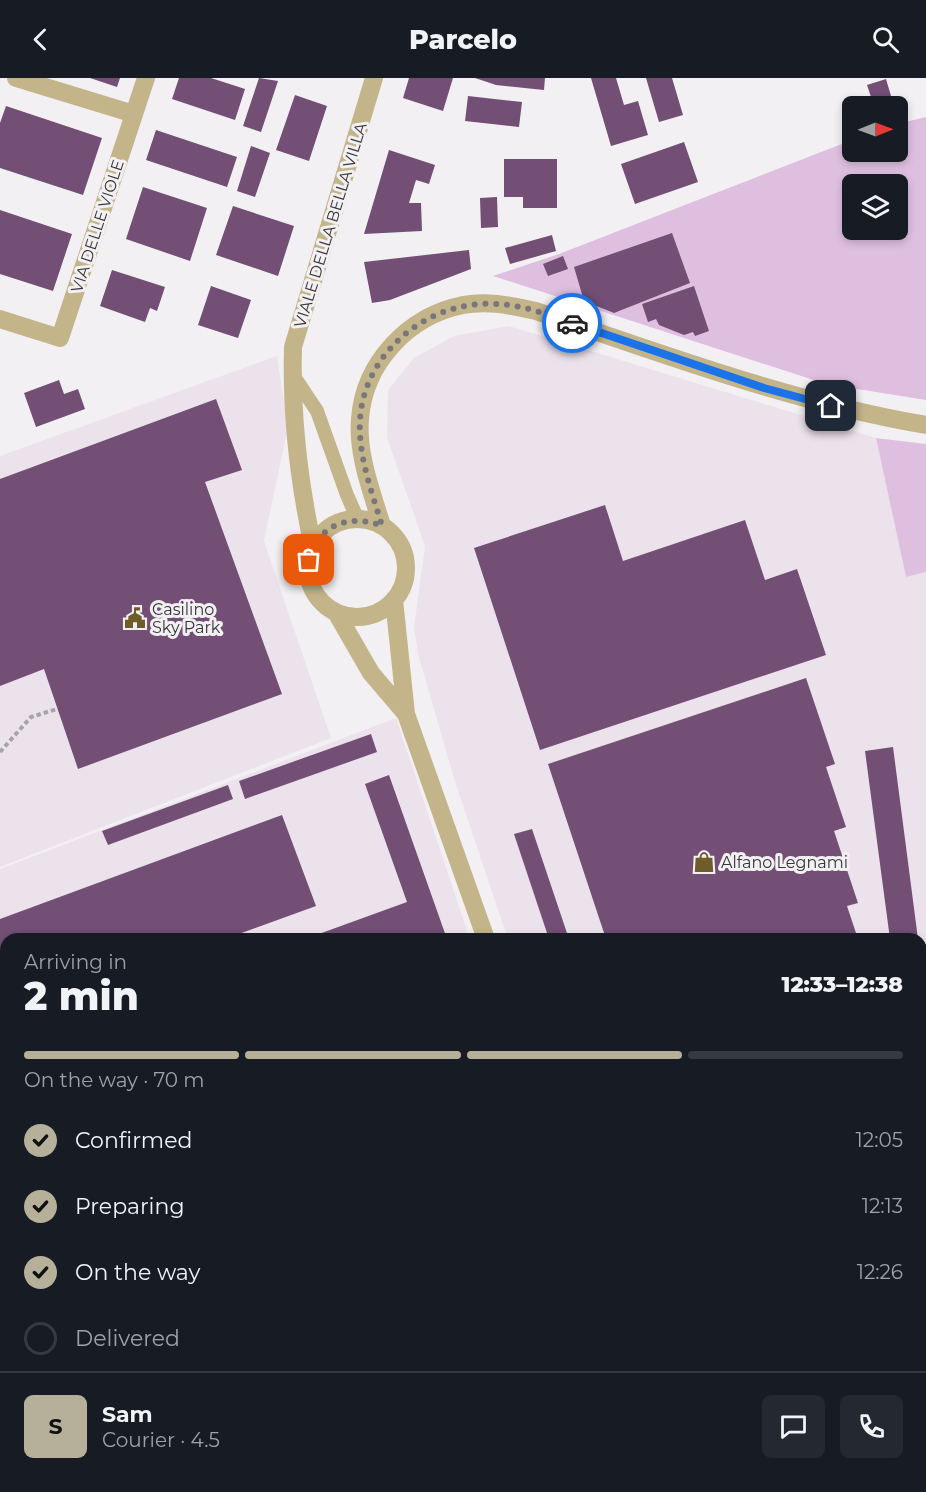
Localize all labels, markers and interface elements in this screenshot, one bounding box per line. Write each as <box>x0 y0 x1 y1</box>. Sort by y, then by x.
icon: back <box>24 23 57 56</box>
text: Parcelo <box>409 23 517 56</box>
icon: search <box>869 23 902 56</box>
north arrow <box>842 96 908 162</box>
map controls <box>842 96 908 240</box>
street label: VIALE DELLA BELLA VILLA <box>290 120 371 330</box>
street label: VIA DELLE VIOLE <box>67 157 128 295</box>
button: layers <box>842 174 908 240</box>
courier <box>542 293 602 353</box>
icon: car <box>556 307 589 340</box>
pin <box>805 380 856 431</box>
icon: home <box>814 389 847 422</box>
pin <box>283 534 334 585</box>
icon: bag <box>292 543 325 576</box>
place label: Casilino Sky Park <box>152 600 221 637</box>
public building icon: Casilino Sky Park <box>123 606 147 630</box>
shop icon: Alfano Legnami <box>692 850 716 874</box>
place label: Alfano Legnami <box>721 853 848 872</box>
text: Arriving in <box>24 950 127 974</box>
text: 12:33–12:38 <box>781 971 903 998</box>
text: 2 min <box>24 972 139 1020</box>
text: On the way · 70 m <box>24 1068 205 1092</box>
icon: check <box>24 1124 57 1157</box>
text: Confirmed <box>75 1127 192 1154</box>
text: 12:05 <box>856 1128 903 1152</box>
icon: check <box>24 1190 57 1223</box>
text: Preparing <box>75 1193 184 1220</box>
text: 12:13 <box>862 1194 903 1218</box>
icon: check <box>24 1256 57 1289</box>
text: On the way <box>75 1259 200 1286</box>
text: 12:26 <box>857 1260 903 1284</box>
text: Delivered <box>75 1325 180 1352</box>
button: chat <box>762 1395 825 1458</box>
button: phone <box>840 1395 903 1458</box>
text: Sam <box>102 1401 153 1428</box>
text: S <box>48 1413 63 1440</box>
text: Courier · 4.5 <box>102 1428 220 1452</box>

